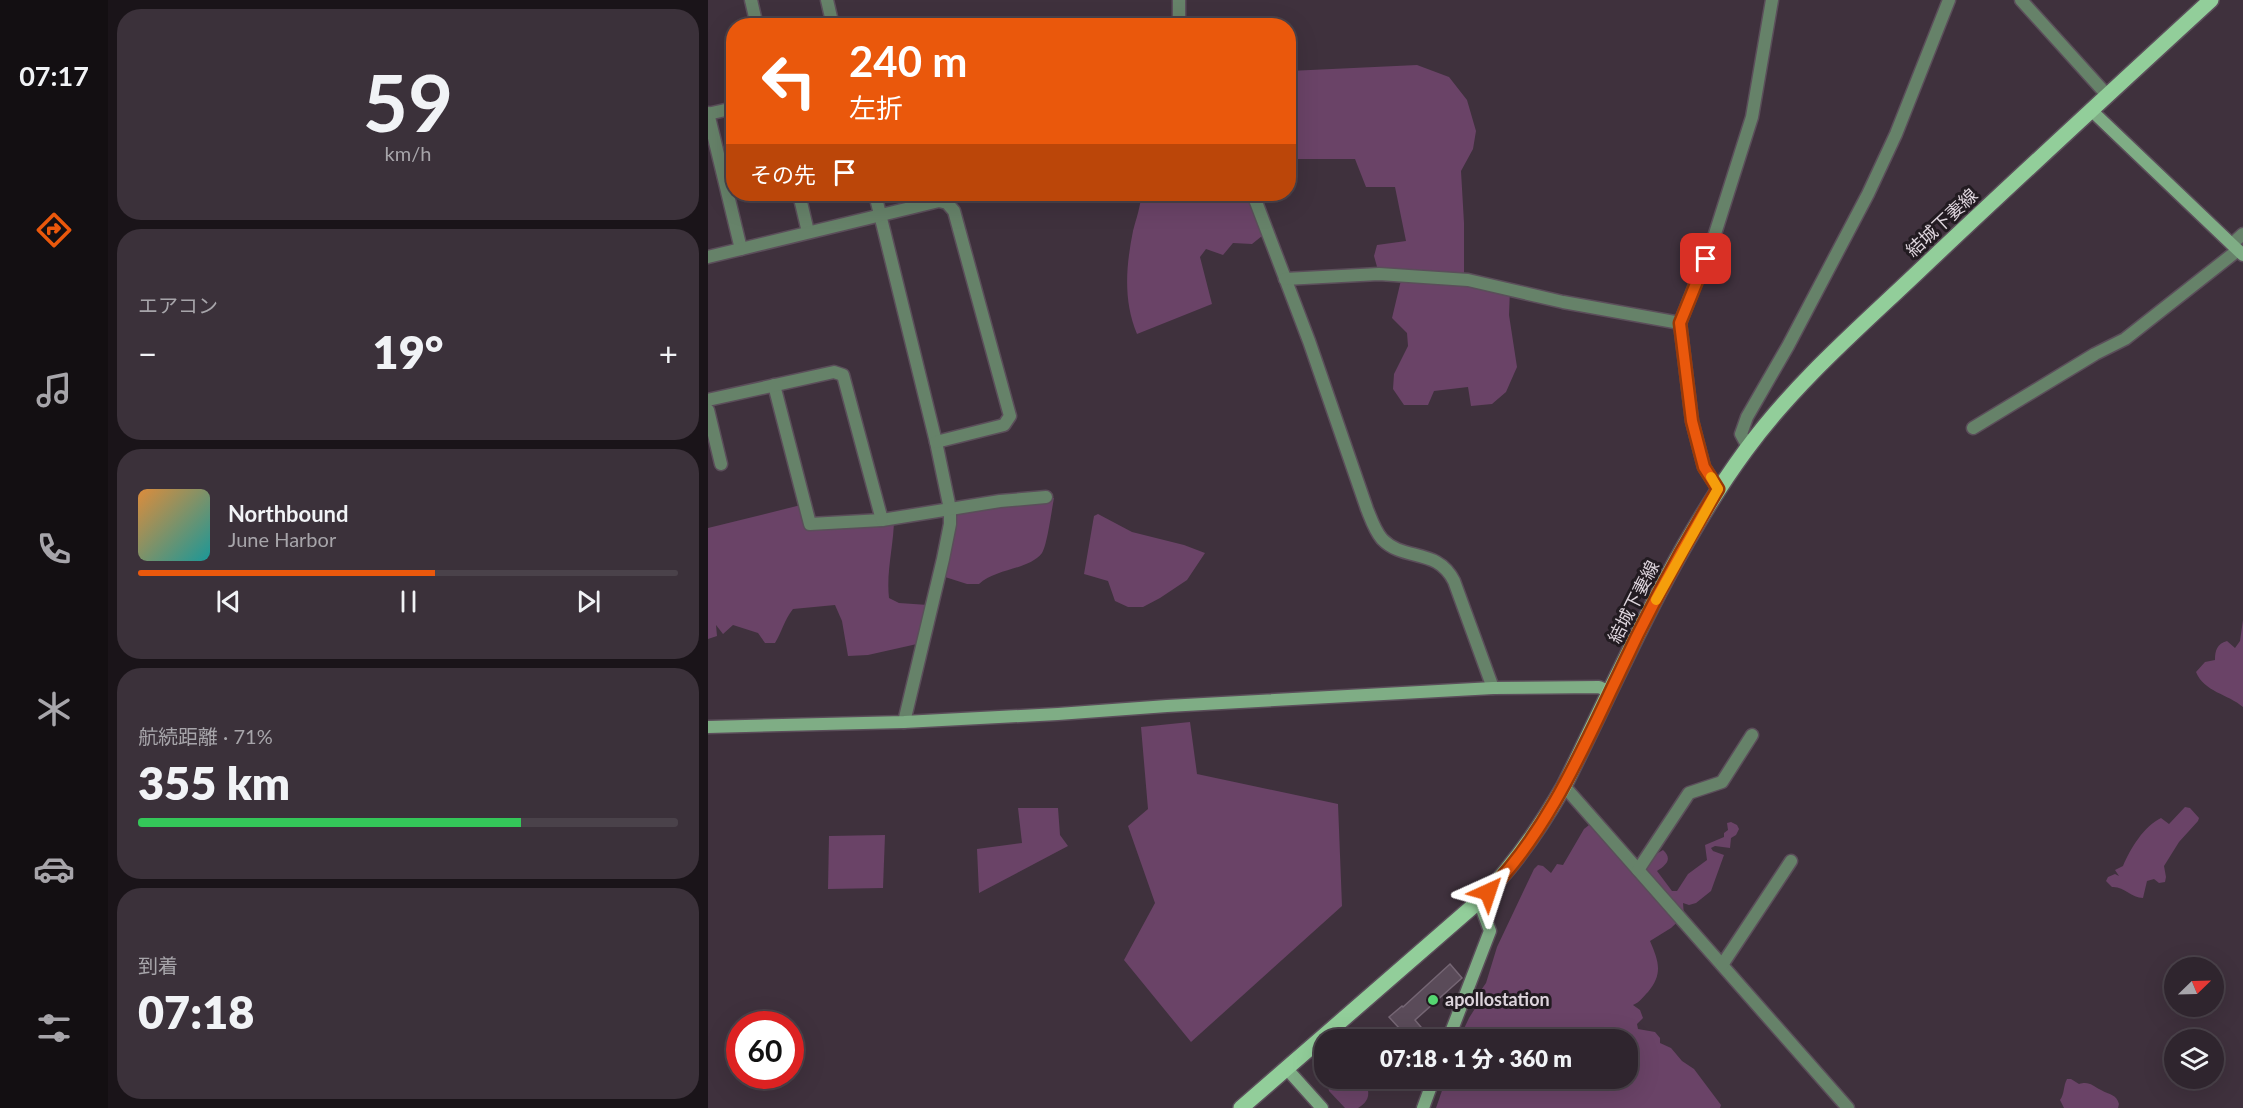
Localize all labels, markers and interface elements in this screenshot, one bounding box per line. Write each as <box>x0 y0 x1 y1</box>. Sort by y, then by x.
text: 240 m <box>849 36 967 86</box>
icon: left <box>750 42 828 120</box>
text: 59 <box>363 55 453 149</box>
text: 07:17 <box>19 59 89 92</box>
text: 左折 <box>849 91 903 124</box>
text: km/h <box>385 141 431 165</box>
icon: arrive <box>828 156 861 189</box>
text: その先 <box>750 161 816 188</box>
street label: 結城下妻線 <box>1901 184 1982 261</box>
icon: directions <box>33 209 75 251</box>
pin <box>1680 233 1731 284</box>
icon: arrive <box>1689 242 1722 275</box>
text: エアコン <box>138 293 218 317</box>
text: 19° <box>373 325 443 379</box>
text: − <box>138 333 157 373</box>
text: + <box>659 333 678 373</box>
icon: music <box>33 369 75 411</box>
text: Northbound <box>228 500 348 527</box>
text: June Harbor <box>228 527 336 551</box>
icon: phone <box>33 528 75 570</box>
street label: 結城下妻線 <box>1603 556 1663 647</box>
icon: previous <box>212 585 245 618</box>
icon: pause <box>392 585 425 618</box>
icon: next <box>572 585 605 618</box>
icon: climate <box>33 688 75 730</box>
text: 航続距離 · 71% <box>138 724 273 748</box>
text: 355 km <box>138 756 290 810</box>
icon: car <box>33 848 75 890</box>
position arrow <box>1456 860 1520 924</box>
text: 到着 <box>138 953 178 977</box>
north arrow <box>2164 957 2224 1017</box>
map controls <box>2164 957 2224 1089</box>
text: 07:18 <box>138 985 254 1039</box>
place label: apollostation <box>1445 988 1550 1010</box>
marker: apollostation <box>1426 993 1440 1007</box>
icon: filters <box>33 1007 75 1049</box>
speed limit sign: 60 <box>726 1011 804 1089</box>
button: layers <box>2164 1029 2224 1089</box>
text: 07:18 · 1 分 · 360 m <box>1380 1045 1572 1072</box>

